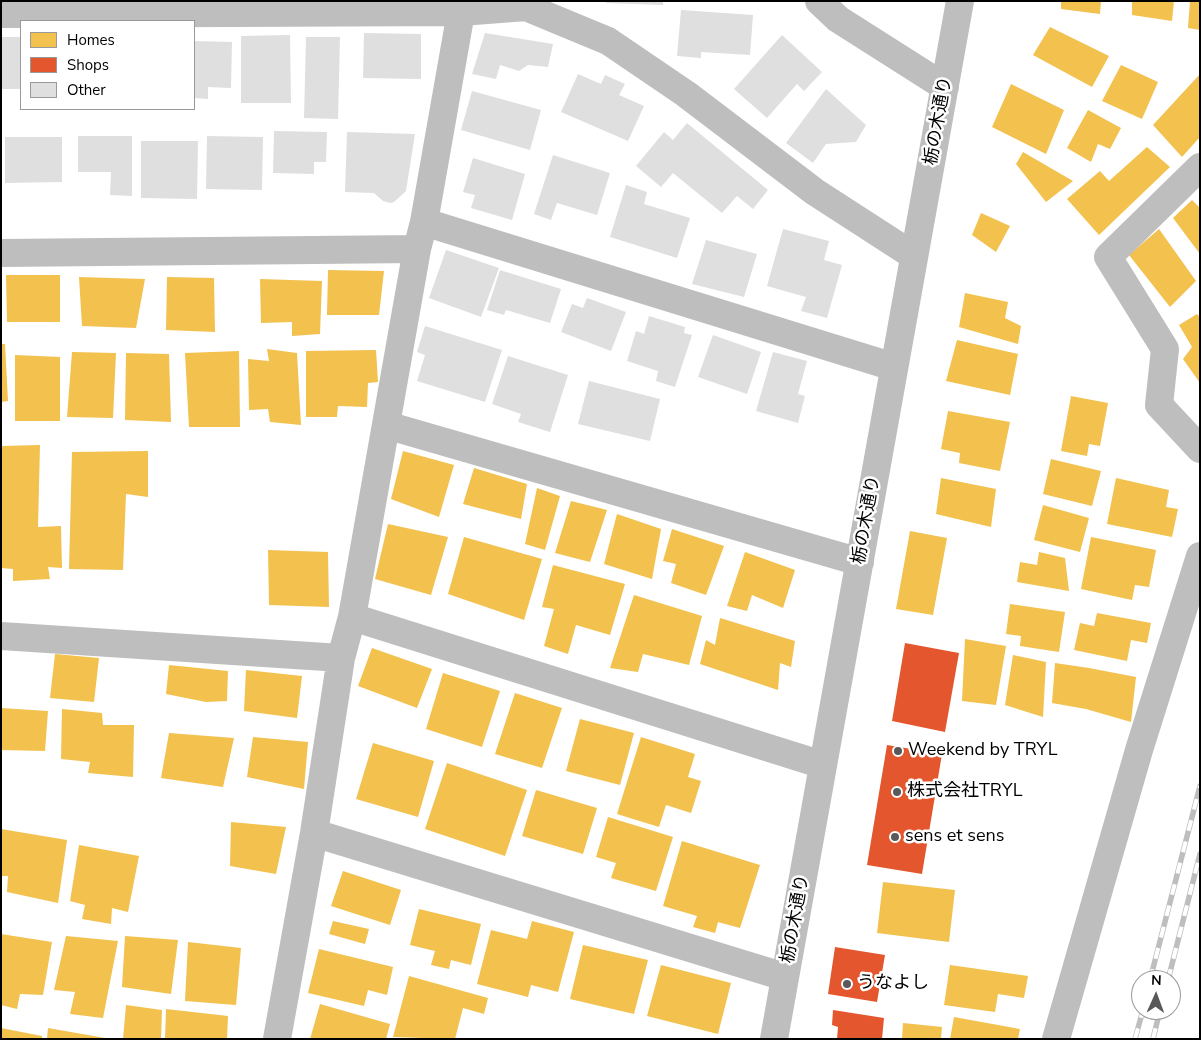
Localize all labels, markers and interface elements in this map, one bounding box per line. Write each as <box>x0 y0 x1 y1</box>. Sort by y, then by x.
legend <box>20 20 195 110</box>
text: Homes <box>67 30 115 50</box>
text: Shops <box>67 55 109 75</box>
street label: 栃の木通り <box>921 75 957 167</box>
text: Other <box>67 80 106 100</box>
street label: 栃の木通り <box>849 474 885 566</box>
place label: Weekend by TRYL <box>908 740 1057 762</box>
marker: Weekend by TRYL <box>892 745 904 757</box>
place label: 株式会社TRYL <box>907 781 1023 803</box>
marker: 株式会社TRYL <box>891 786 903 798</box>
place label: sens et sens <box>905 826 1004 848</box>
marker: sens et sens <box>889 831 901 843</box>
street label: 栃の木通り <box>778 873 814 965</box>
north arrow <box>1131 970 1181 1020</box>
text: N <box>1151 971 1162 990</box>
place label: うなよし <box>857 973 929 995</box>
marker: うなよし <box>841 978 853 990</box>

